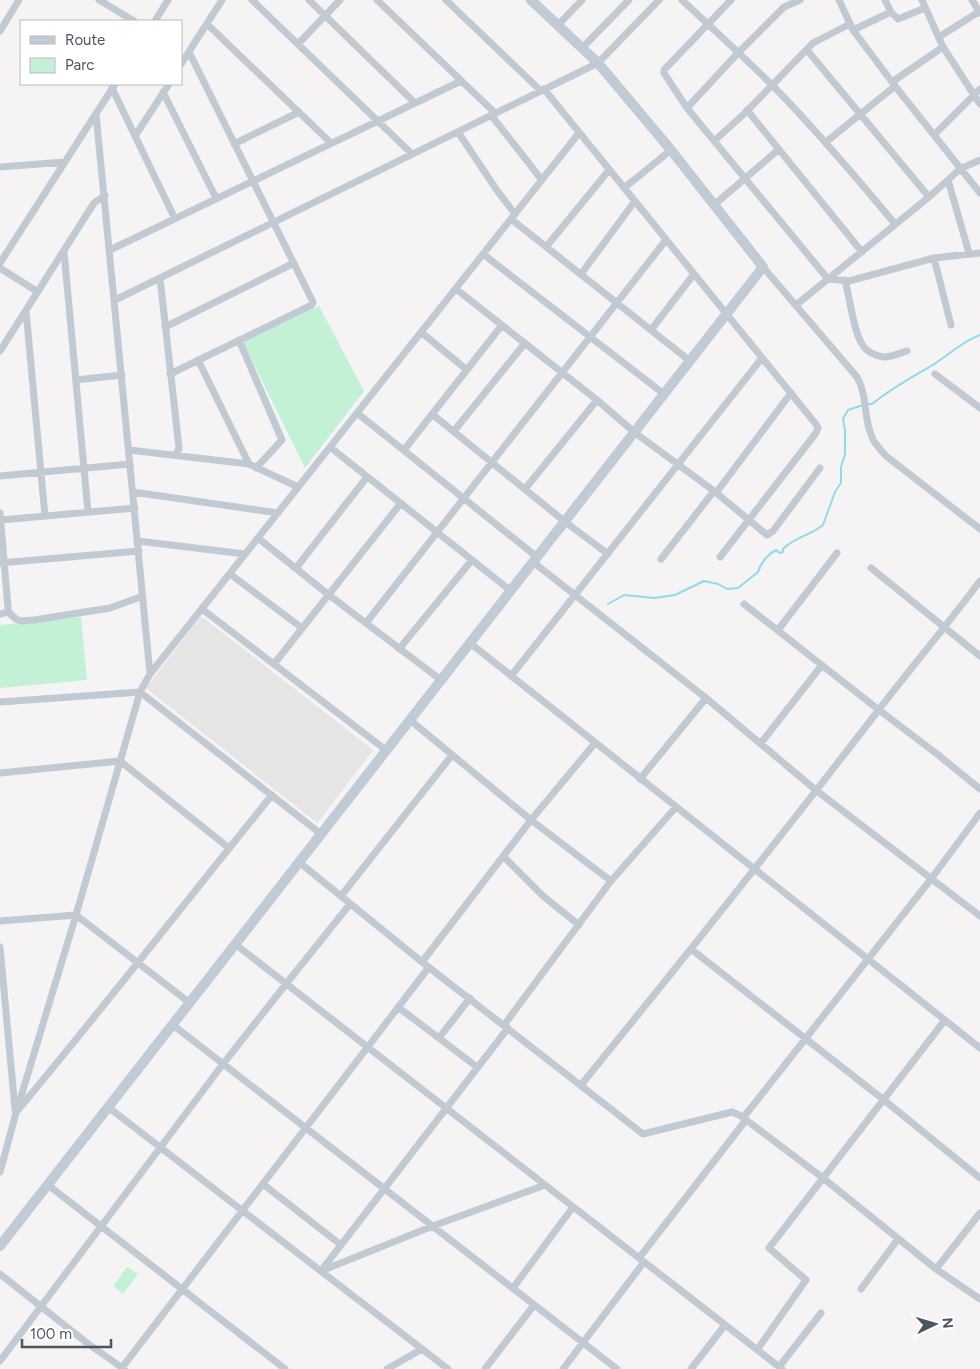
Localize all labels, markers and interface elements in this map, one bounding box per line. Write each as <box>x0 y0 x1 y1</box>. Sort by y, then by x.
legend <box>20 20 182 85</box>
text: Route <box>65 31 105 49</box>
text: Parc <box>65 56 94 74</box>
north arrow <box>910 1299 960 1349</box>
scale bar <box>22 1316 111 1348</box>
text: N <box>939 1317 956 1329</box>
text: 100 m <box>30 1325 72 1343</box>

